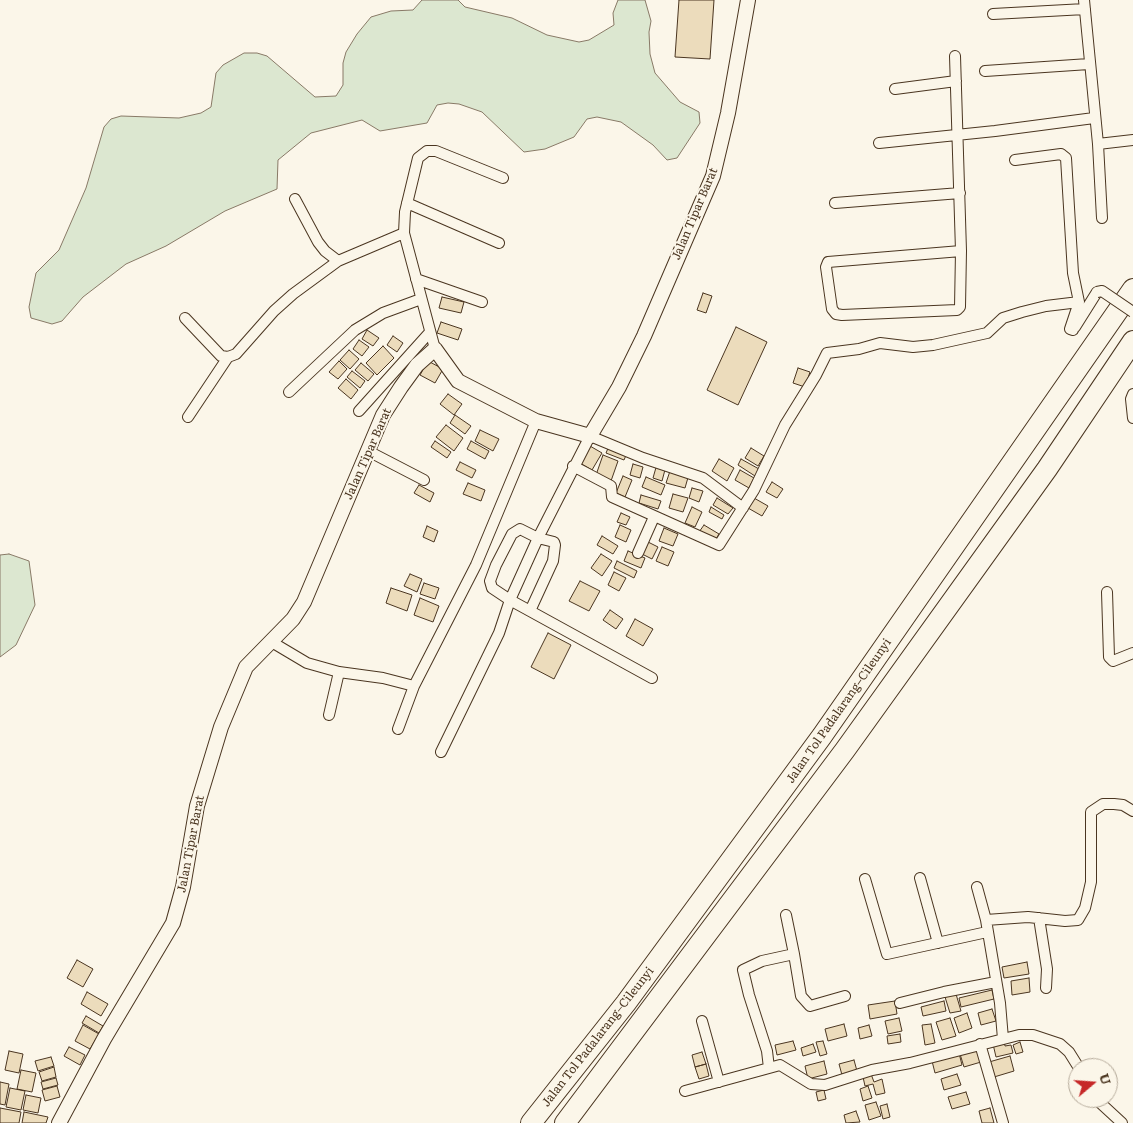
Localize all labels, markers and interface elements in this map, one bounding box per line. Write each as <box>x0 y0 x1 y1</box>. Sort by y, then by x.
street label: Jalan Tipar Barat <box>669 166 721 262</box>
street label: Jalan Tipar Barat <box>341 406 395 502</box>
street label: Jalan Tol Padalarang–Cileunyi <box>783 636 895 786</box>
street label: Jalan Tipar Barat <box>175 794 207 894</box>
street label: Jalan Tol Padalarang–Cileunyi <box>539 964 657 1110</box>
north arrow <box>1068 1058 1118 1108</box>
text: U <box>1095 1070 1118 1087</box>

